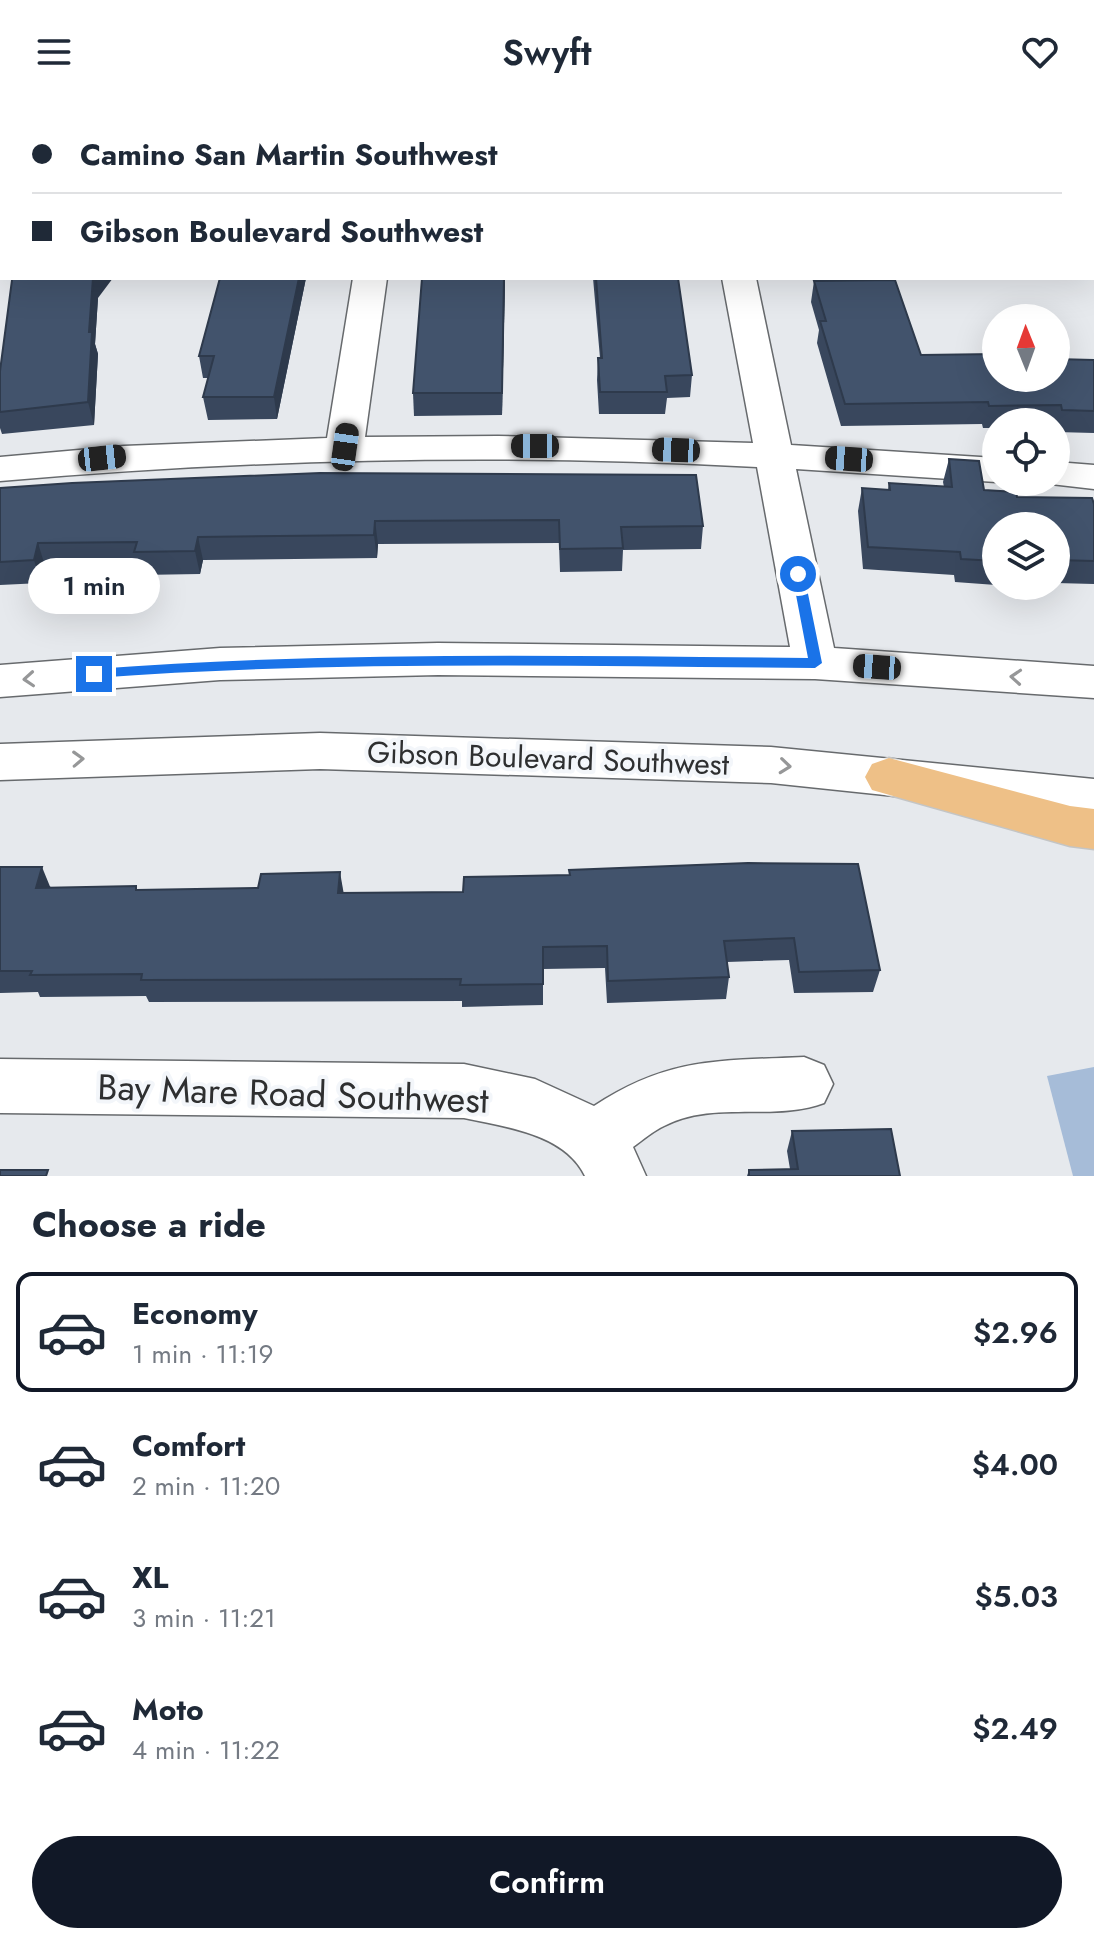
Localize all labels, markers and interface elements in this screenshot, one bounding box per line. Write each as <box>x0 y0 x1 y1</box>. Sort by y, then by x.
text: Swyft <box>502 26 592 78</box>
icon: menu <box>32 30 76 74</box>
icon: heart <box>1018 30 1062 74</box>
text: Camino San Martin Southwest <box>80 133 497 176</box>
text: Gibson Boulevard Southwest <box>80 210 483 253</box>
north arrow <box>982 304 1070 392</box>
map controls <box>982 304 1070 600</box>
button: locate <box>982 408 1070 496</box>
car <box>330 422 360 472</box>
car <box>511 434 559 458</box>
car <box>652 437 700 463</box>
car <box>77 444 127 472</box>
car <box>824 445 874 473</box>
button: layers <box>982 512 1070 600</box>
route start <box>780 556 816 592</box>
callout: 1 min <box>28 558 160 614</box>
text: 1 min <box>62 567 126 605</box>
car <box>852 653 902 681</box>
route end <box>76 656 112 692</box>
one-way arrow <box>1009 669 1022 686</box>
one-way arrow <box>22 670 35 687</box>
street label: Gibson Boulevard Southwest <box>366 730 731 786</box>
one-way arrow <box>72 751 85 768</box>
one-way arrow <box>779 758 792 775</box>
street label: Bay Mare Road Southwest <box>97 1060 490 1126</box>
text: Choose a ride <box>32 1198 266 1250</box>
text: Economy <box>132 1292 258 1335</box>
icon: car <box>36 1296 108 1368</box>
text: $2.96 <box>973 1311 1058 1354</box>
text: 1 min · 11:19 <box>132 1335 273 1373</box>
text: Comfort <box>132 1424 245 1467</box>
icon: car <box>36 1428 108 1500</box>
text: $4.00 <box>972 1443 1058 1486</box>
text: 2 min · 11:20 <box>132 1467 280 1505</box>
text: XL <box>132 1556 168 1599</box>
icon: car <box>36 1560 108 1632</box>
text: $5.03 <box>974 1575 1058 1618</box>
text: 3 min · 11:21 <box>132 1599 276 1637</box>
text: Moto <box>132 1688 204 1731</box>
icon: car <box>36 1692 108 1764</box>
text: $2.49 <box>972 1707 1058 1750</box>
text: 4 min · 11:22 <box>132 1731 280 1769</box>
button: Confirm <box>32 1836 1062 1928</box>

